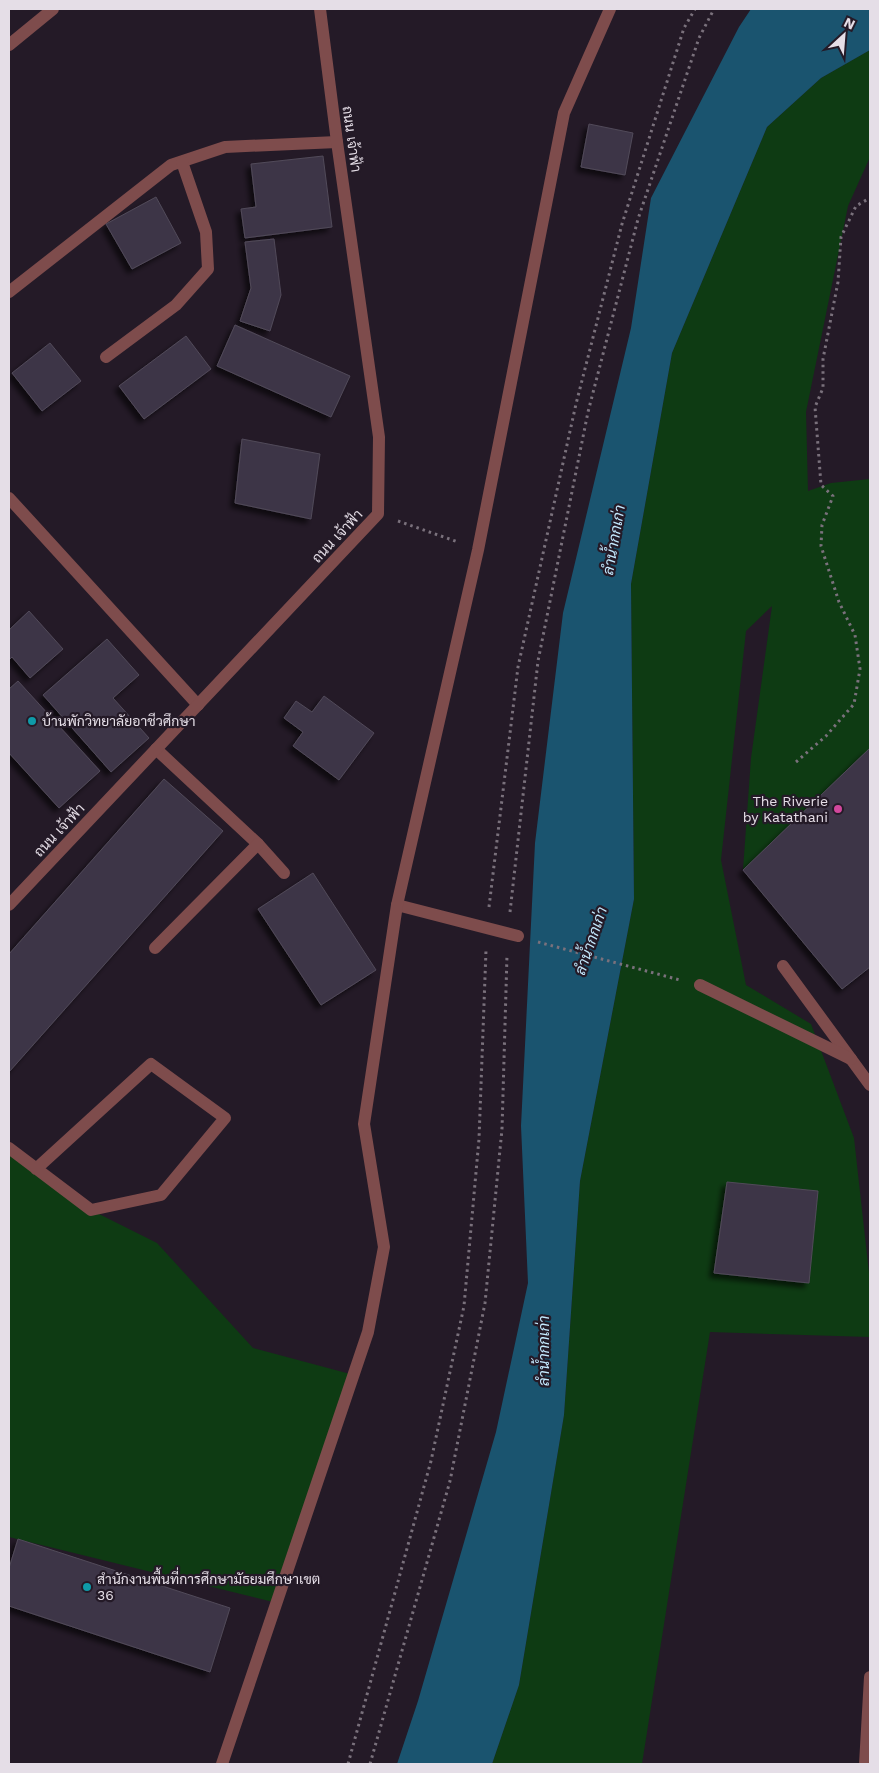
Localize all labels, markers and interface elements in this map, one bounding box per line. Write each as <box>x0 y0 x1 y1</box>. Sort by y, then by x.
north arrow <box>819 10 869 60</box>
text: N <box>842 14 858 33</box>
street label: ถนน เจ้าฟ้า <box>339 105 366 173</box>
water label: ลำน้ำกกเก่า <box>595 503 629 576</box>
street label: ถนน เจ้าฟ้า <box>308 506 366 566</box>
place label: บ้านพักวิทยาลัยอาชีวศึกษา <box>42 712 196 729</box>
marker: บ้านพักวิทยาลัยอาชีวศึกษา <box>26 715 38 727</box>
place label: The Riverie by Katathani <box>743 793 828 825</box>
street label: ถนน เจ้าฟ้า <box>30 800 88 860</box>
marker: The Riverie by Katathani <box>832 803 844 815</box>
water label: ลำน้ำกกเก่า <box>567 903 611 977</box>
water label: ลำน้ำกกเก่า <box>531 1316 553 1386</box>
place label: สำนักงานพื้นที่การศึกษามัธยมศึกษาเขต 36 <box>97 1567 320 1603</box>
marker: สำนักงานพื้นที่การศึกษามัธยมศึกษาเขต 36 <box>81 1581 93 1593</box>

